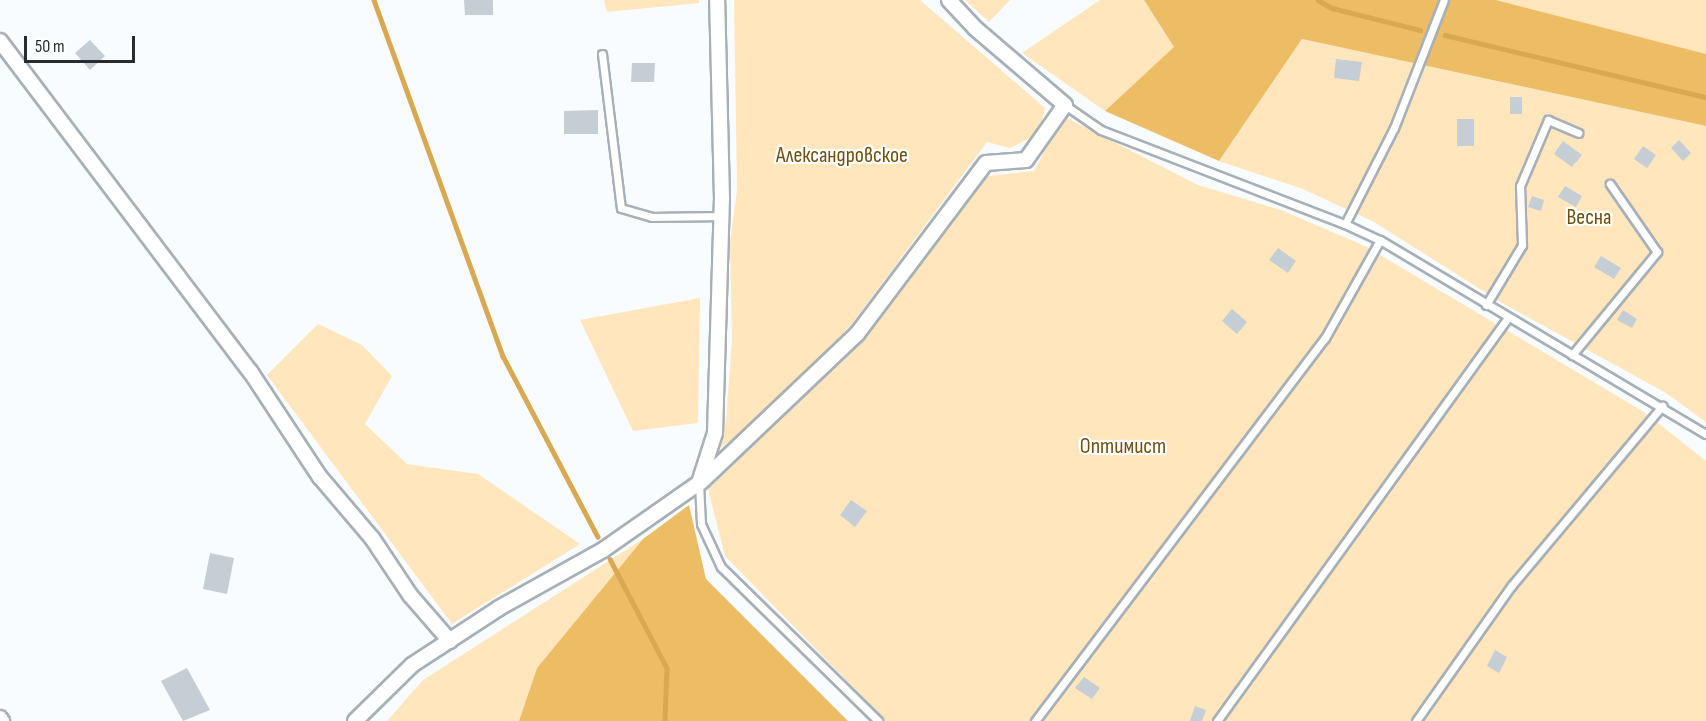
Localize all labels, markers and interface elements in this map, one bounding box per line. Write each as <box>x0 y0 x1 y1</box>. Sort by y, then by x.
scale bar <box>27 24 138 62</box>
text: 50 m <box>35 36 65 57</box>
park label: Александровское <box>776 143 908 169</box>
park label: Весна <box>1567 205 1611 231</box>
park label: Оптимист <box>1080 434 1166 460</box>

